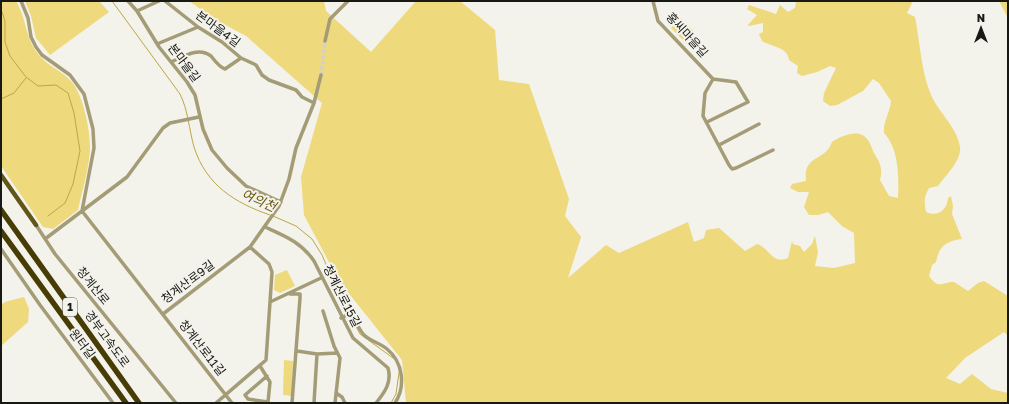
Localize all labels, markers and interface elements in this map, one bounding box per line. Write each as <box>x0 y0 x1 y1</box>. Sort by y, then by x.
street label: 본마을4길 <box>193 7 244 50</box>
north arrow <box>961 8 1001 48</box>
street label: 홍씨마을길 <box>663 9 711 60</box>
text: N <box>977 11 985 24</box>
street label: 본마을길 <box>165 41 204 85</box>
water label: 여의천 <box>239 185 280 215</box>
street label: 청계산로9길 <box>158 257 217 306</box>
street label: 청계산로15길 <box>320 262 365 329</box>
street label: 청계산로 <box>74 264 113 308</box>
road number: 1 <box>63 298 77 316</box>
street label: 경부고속도로 <box>82 307 133 370</box>
street label: 청계산로11길 <box>176 317 229 379</box>
street label: 원터길 <box>66 326 98 361</box>

